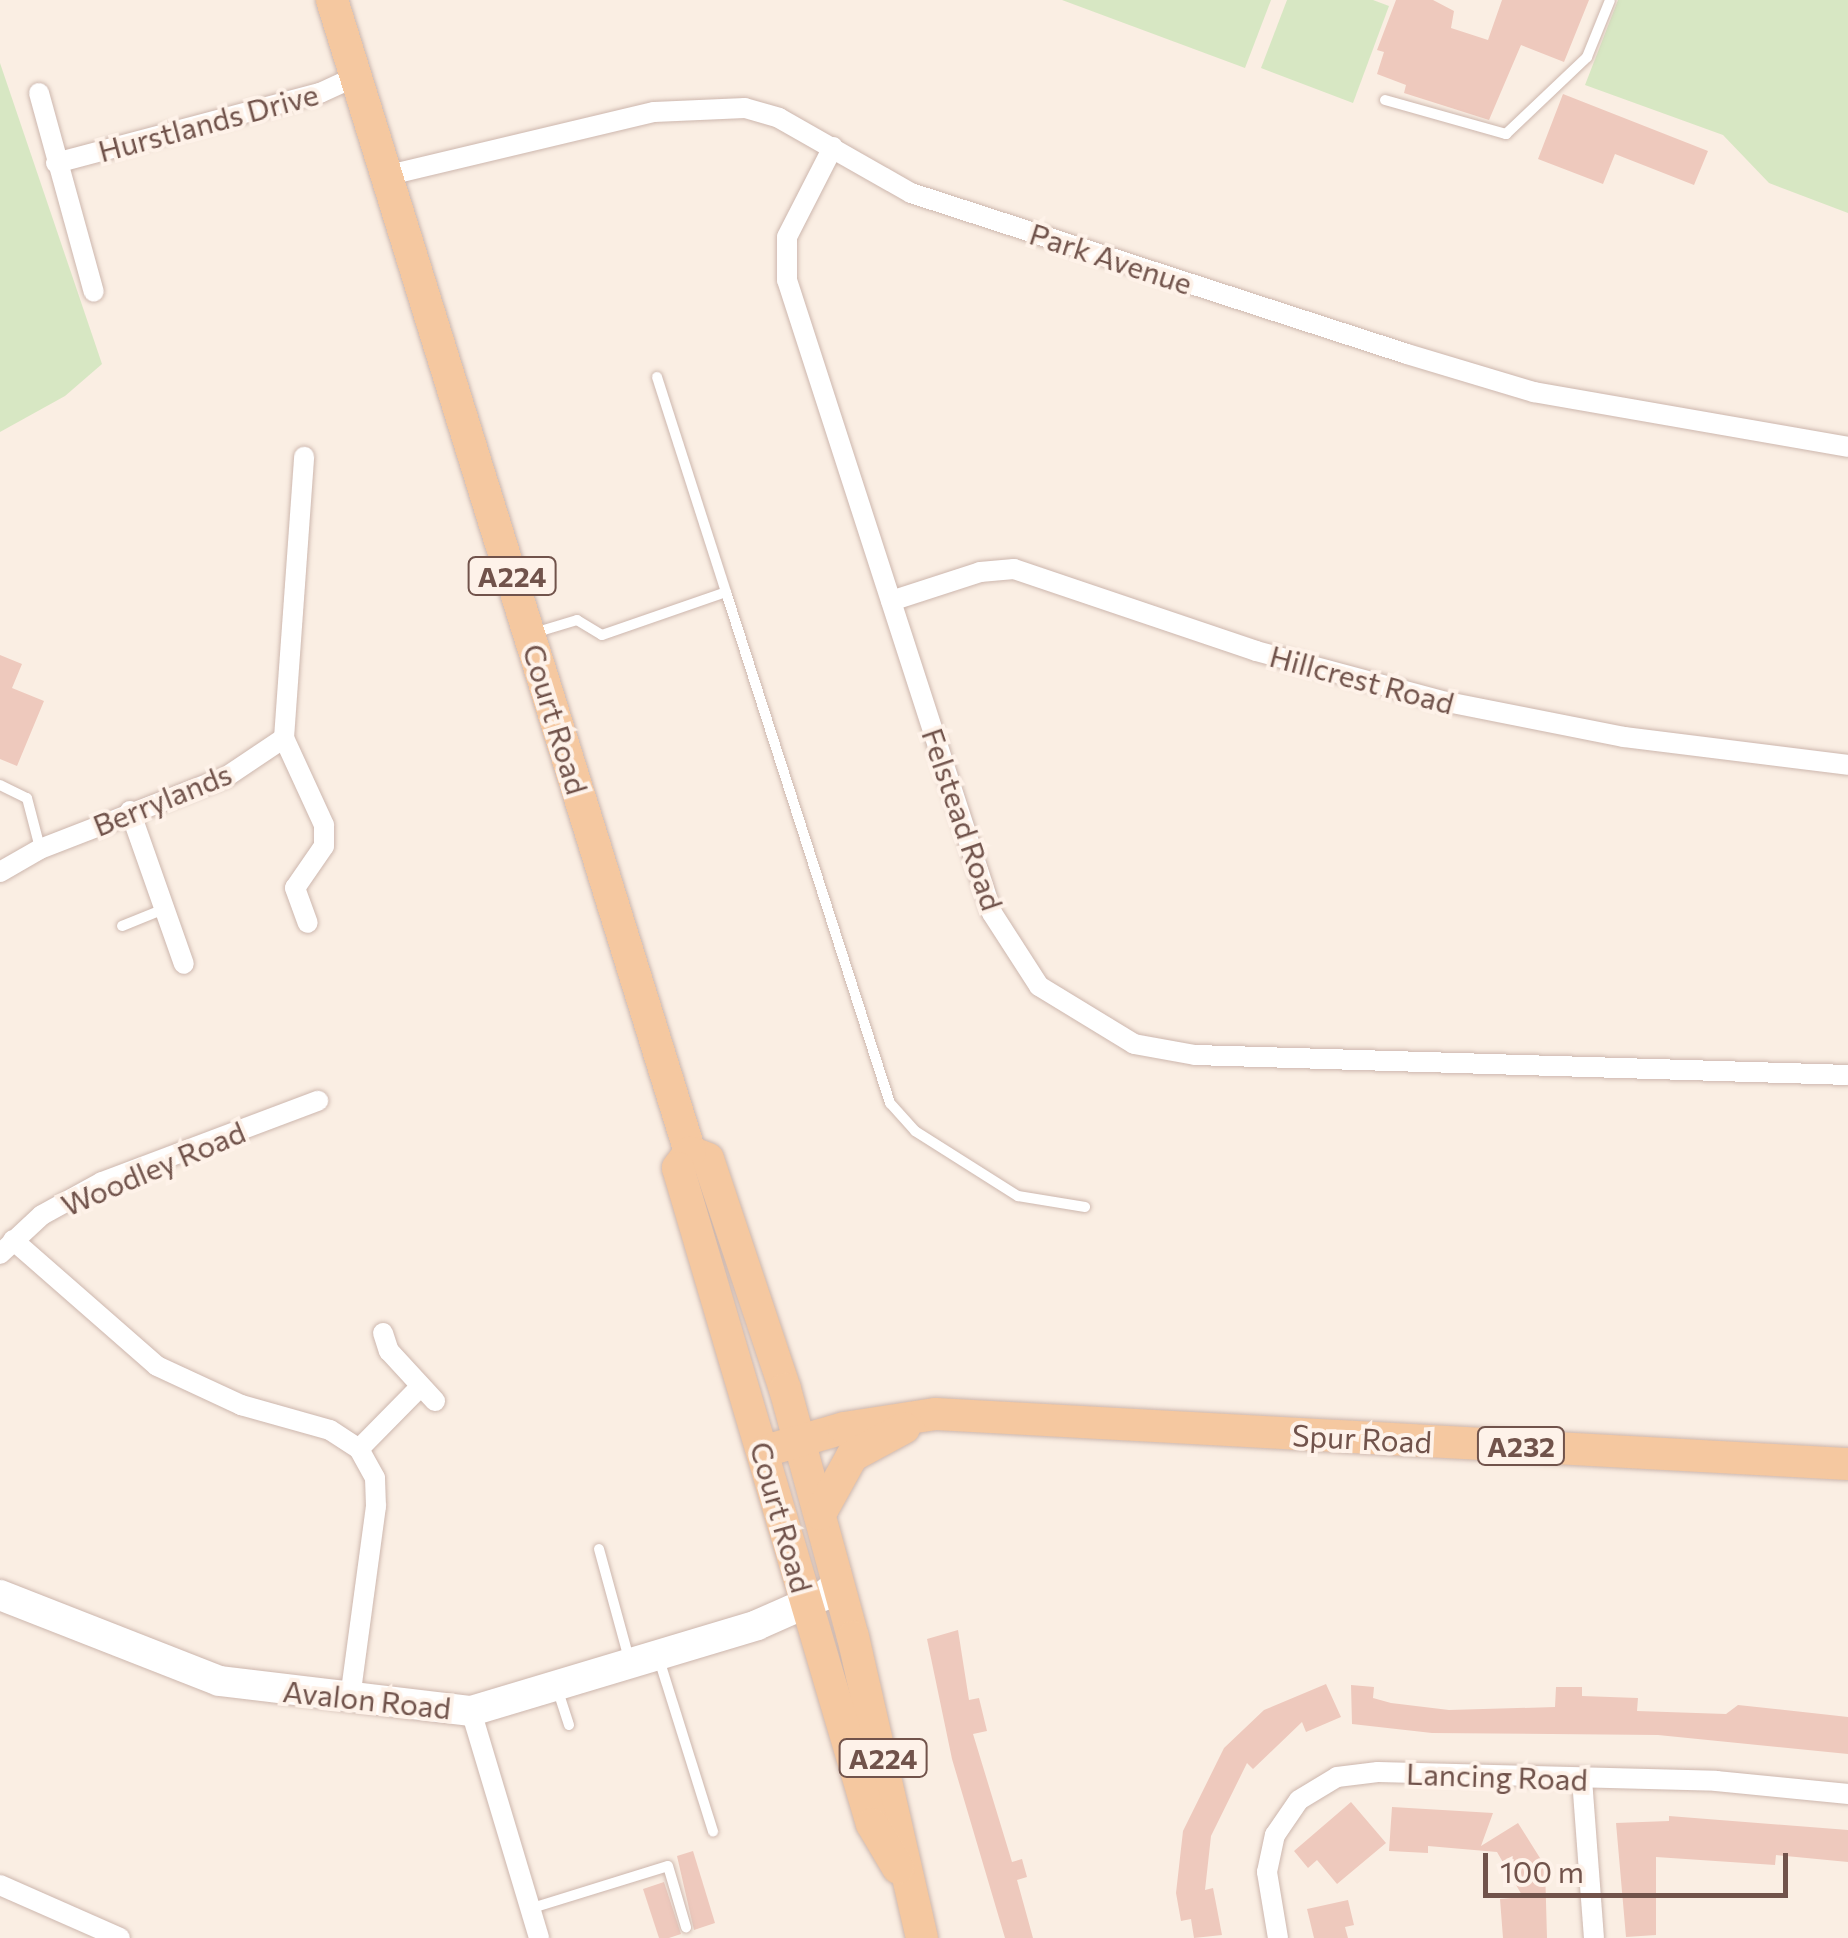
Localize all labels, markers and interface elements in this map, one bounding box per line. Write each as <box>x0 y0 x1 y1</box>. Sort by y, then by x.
street label: Hurstlands Drive <box>94 75 322 169</box>
street label: Park Avenue <box>1025 215 1197 301</box>
road number: A224 <box>467 553 557 599</box>
street label: Hillcrest Road <box>1266 637 1458 721</box>
street label: Court Road <box>516 639 596 799</box>
street label: Felstead Road <box>915 723 1011 915</box>
street label: Berrylands <box>87 755 237 843</box>
street label: Woodley Road <box>56 1113 250 1223</box>
street label: Spur Road <box>1291 1416 1433 1460</box>
road number: A232 <box>1476 1423 1566 1469</box>
street label: Court Road <box>743 1437 821 1597</box>
street label: Avalon Road <box>281 1672 453 1726</box>
road number: A224 <box>838 1735 928 1781</box>
street label: Lancing Road <box>1406 1755 1588 1797</box>
scale bar <box>1488 1833 1793 1895</box>
text: 100 m <box>1500 1852 1584 1889</box>

